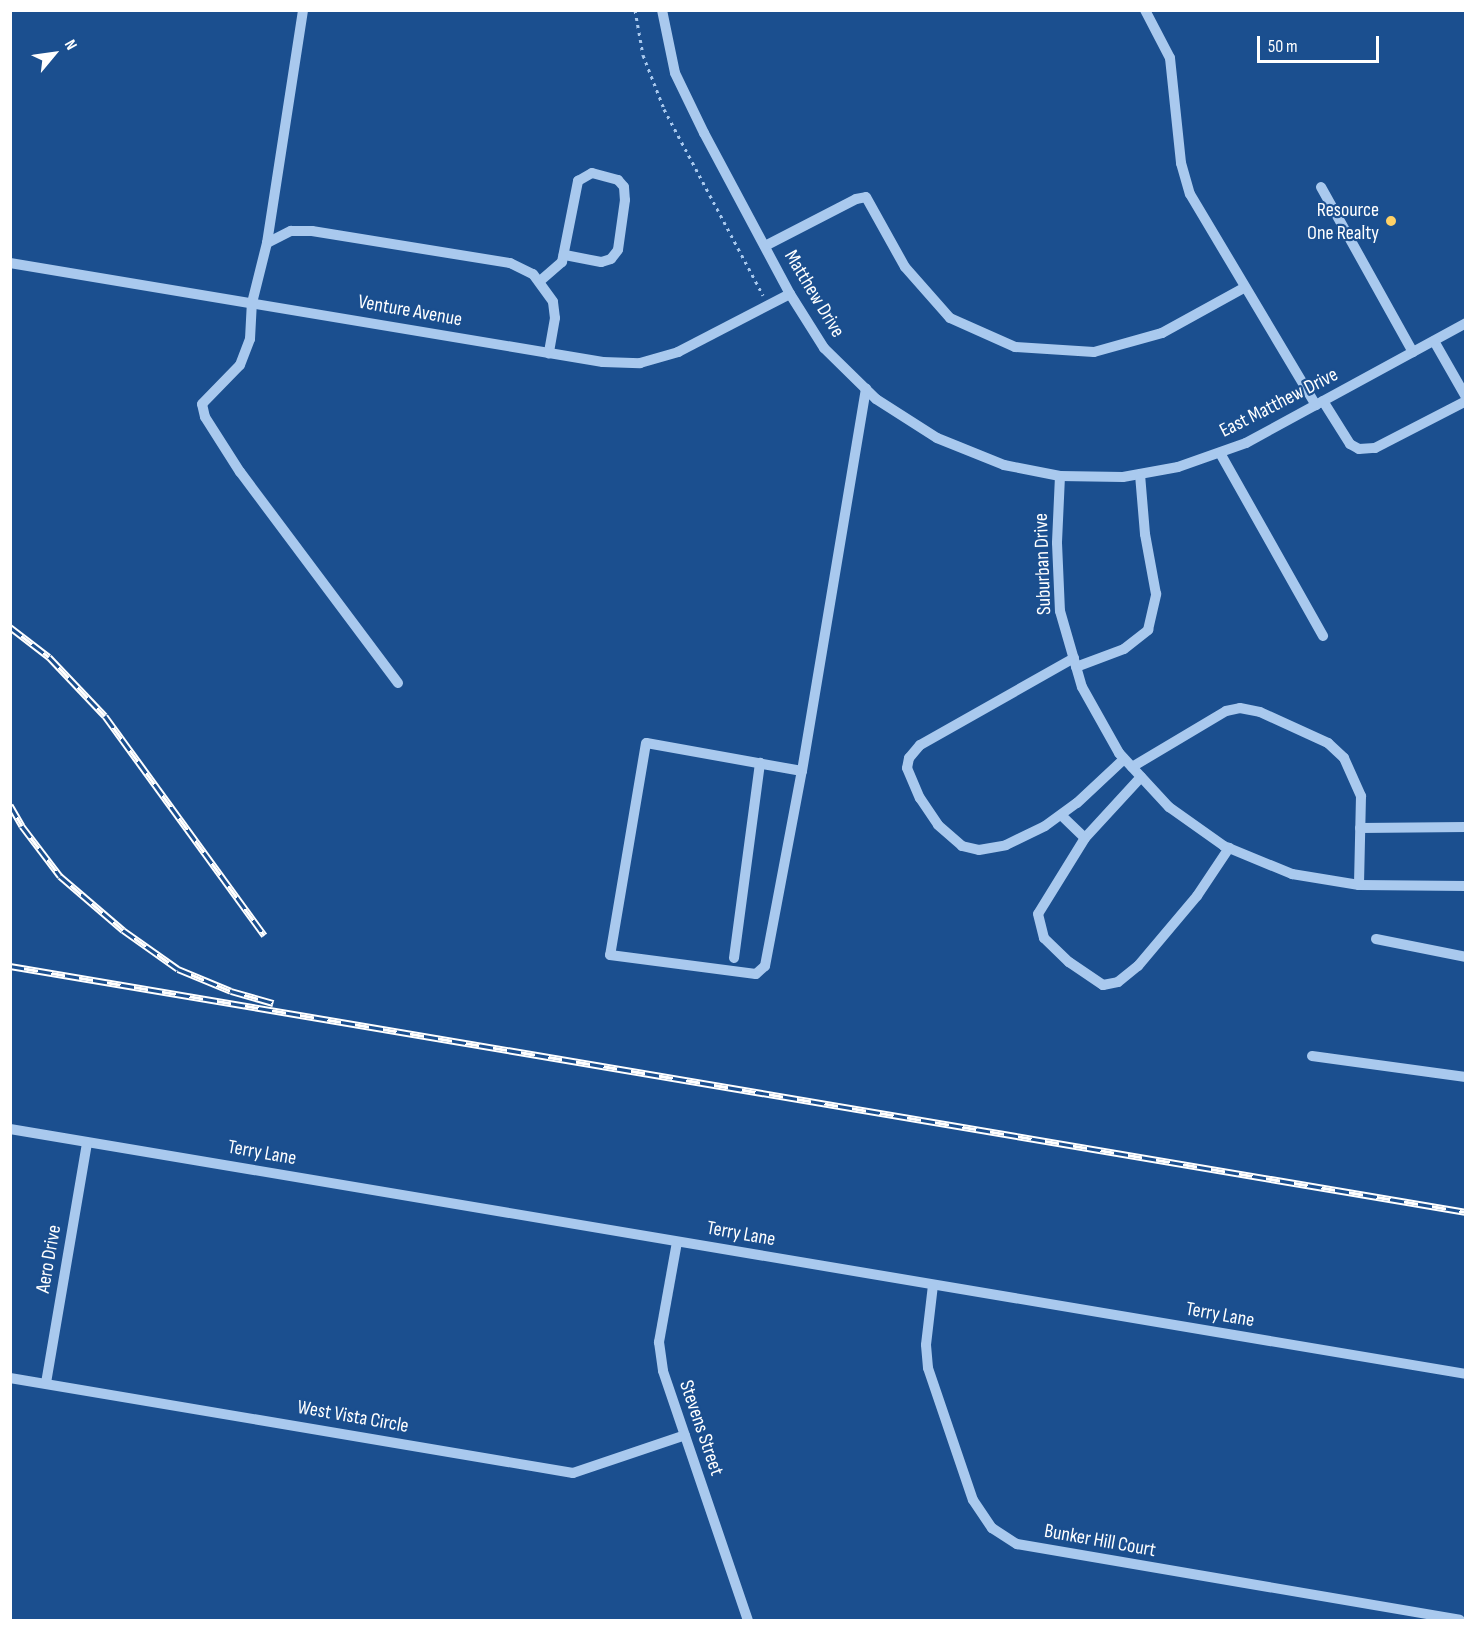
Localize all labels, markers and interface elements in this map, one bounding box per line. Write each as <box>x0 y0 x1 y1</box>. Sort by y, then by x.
north arrow <box>24 24 84 84</box>
scale bar <box>1260 24 1382 62</box>
text: 50 m <box>1268 36 1298 57</box>
text: N <box>60 37 81 53</box>
place label: Resource One Realty <box>1307 198 1379 245</box>
marker: Resource One Realty <box>1384 214 1398 228</box>
street label: Matthew Drive <box>779 246 849 342</box>
street label: Venture Avenue <box>356 290 464 332</box>
street label: East Matthew Drive <box>1216 363 1342 443</box>
street label: Suburban Drive <box>1029 513 1057 615</box>
street label: Terry Lane <box>226 1135 298 1171</box>
street label: Terry Lane <box>705 1216 777 1252</box>
street label: Aero Drive <box>31 1223 67 1295</box>
street label: Terry Lane <box>1184 1297 1256 1333</box>
street label: Stevens Street <box>674 1377 728 1479</box>
street label: West Vista Circle <box>295 1395 411 1439</box>
street label: Bunker Hill Court <box>1042 1519 1158 1563</box>

